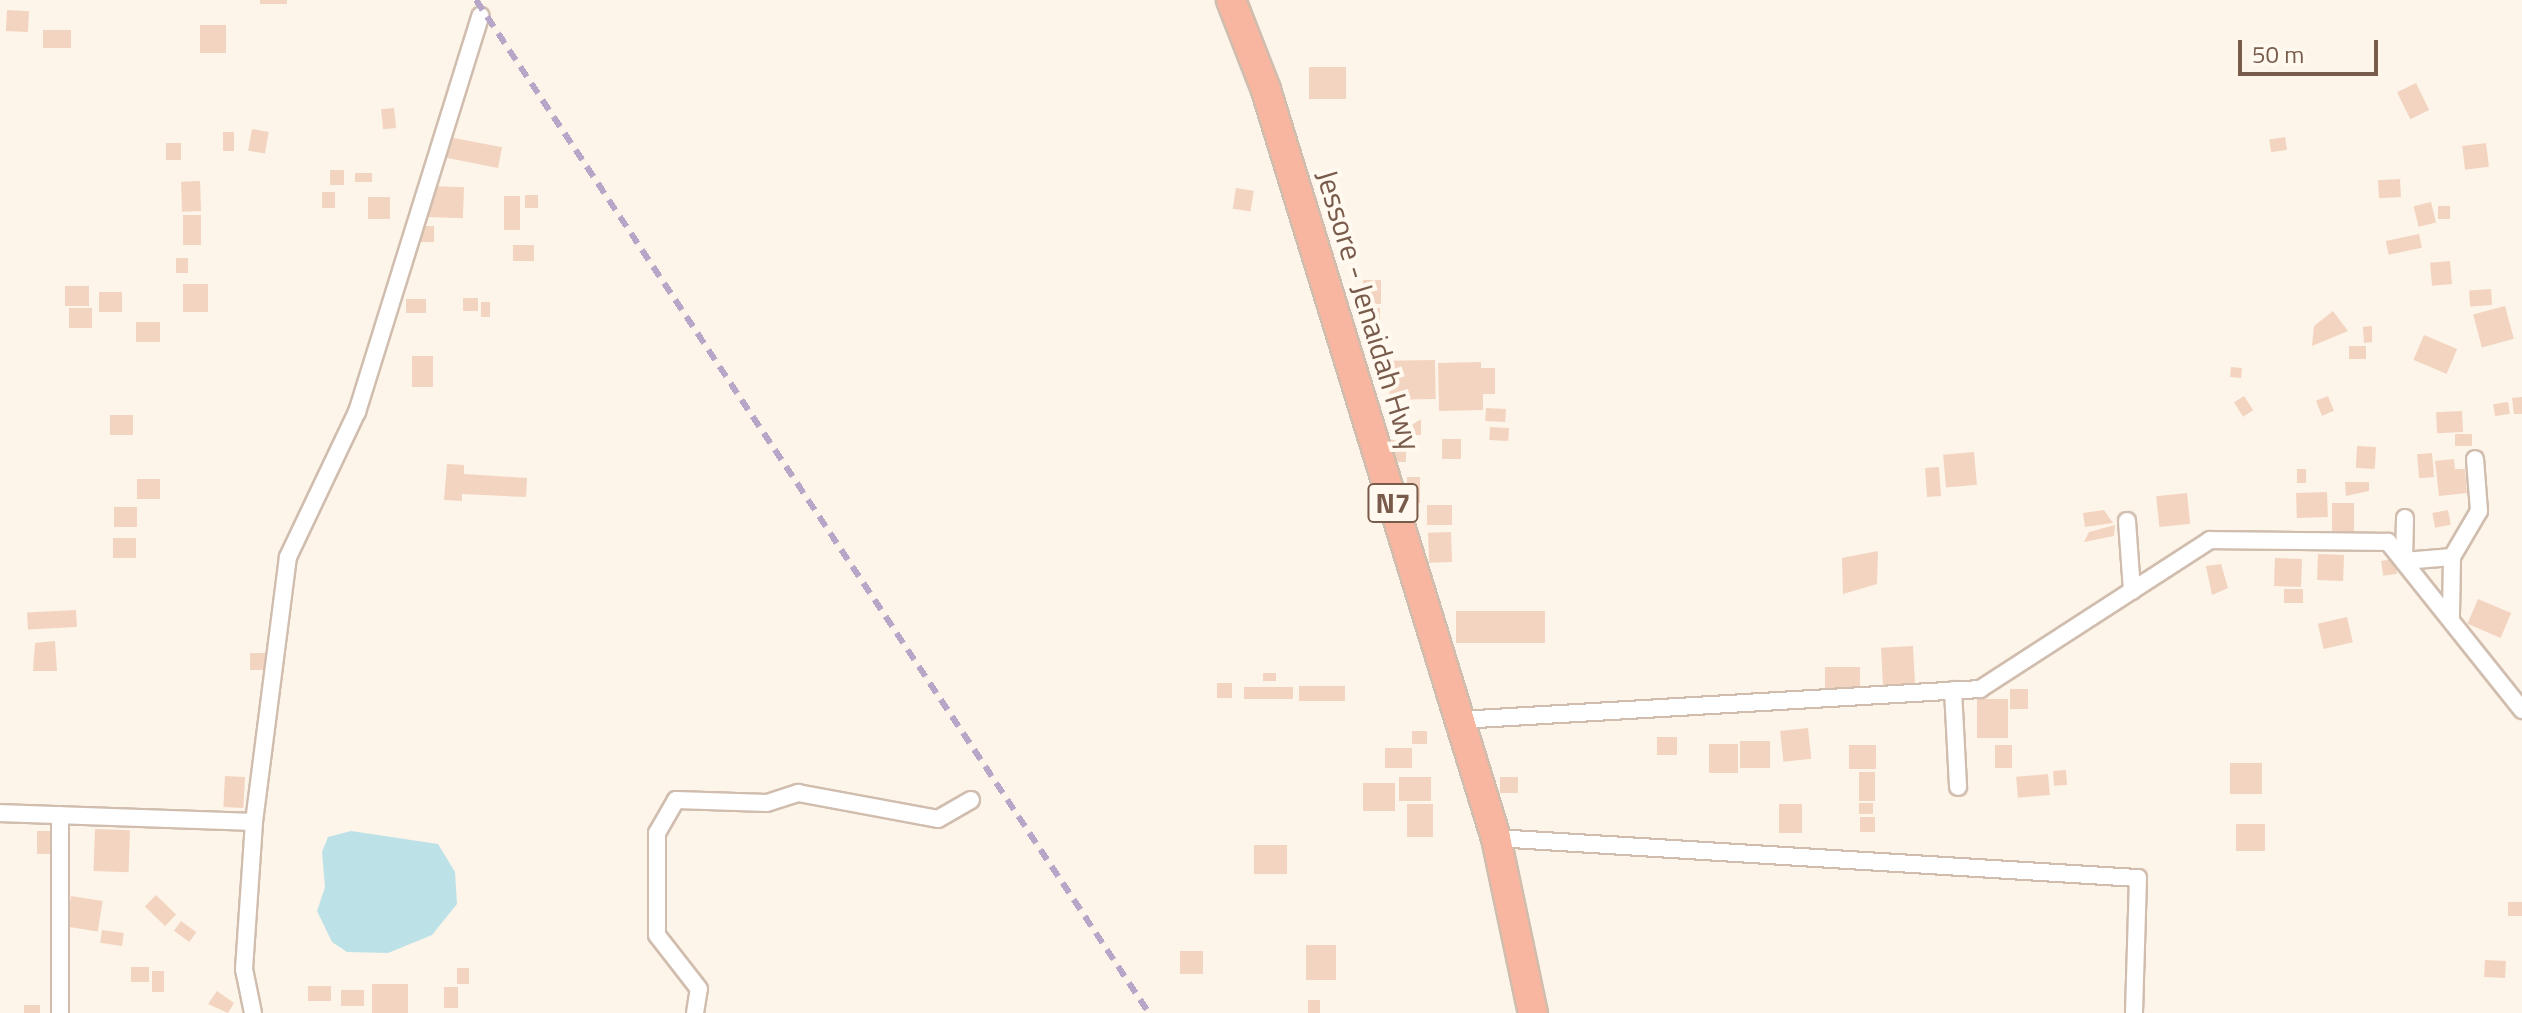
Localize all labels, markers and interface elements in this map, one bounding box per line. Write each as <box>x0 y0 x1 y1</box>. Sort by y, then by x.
scale bar <box>2242 24 2382 74</box>
text: 50 m <box>2252 36 2304 72</box>
street label: Jessore - Jenaidah Hwy <box>1309 165 1429 455</box>
road number: N7 <box>1367 479 1419 527</box>

